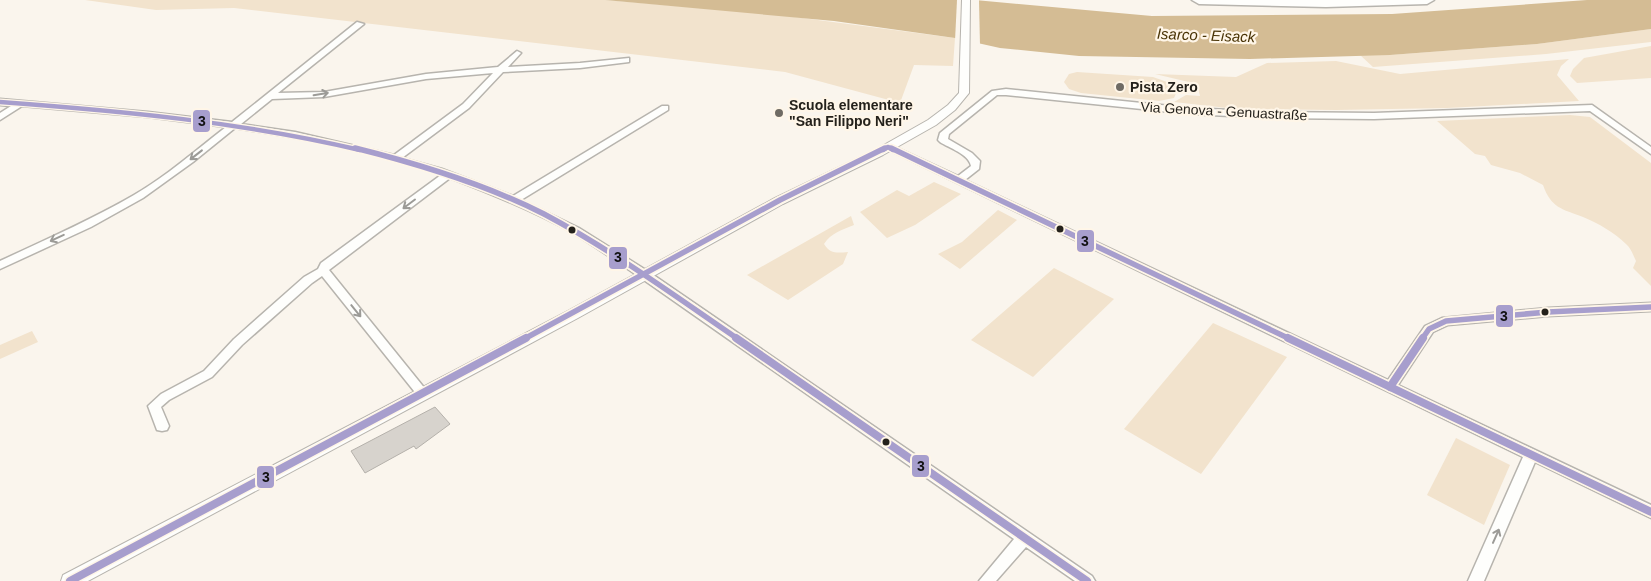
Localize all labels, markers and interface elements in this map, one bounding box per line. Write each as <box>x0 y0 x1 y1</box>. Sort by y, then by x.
water label: Isarco - Eisack <box>1157 25 1257 45</box>
place label: Pista Zero <box>1130 79 1198 95</box>
marker: Pista Zero <box>1114 81 1126 93</box>
one-way arrow <box>313 88 329 98</box>
place label: Scuola elementare "San Filippo Neri" <box>789 97 913 129</box>
street label: Via Genova - Genuastraße <box>1140 99 1308 123</box>
marker: Scuola elementare "San Filippo Neri" <box>773 107 785 119</box>
line badge: 3 <box>192 109 211 133</box>
text: 3 <box>198 113 206 129</box>
one-way arrow <box>189 150 203 160</box>
one-way arrow <box>403 198 416 209</box>
unlabelled marker <box>1055 224 1065 234</box>
unlabelled marker <box>567 225 577 235</box>
line badge: 3 <box>1076 229 1095 253</box>
text: 3 <box>1081 233 1089 249</box>
one-way arrow <box>50 234 65 244</box>
line badge: 3 <box>608 246 628 270</box>
text: 3 <box>614 249 622 265</box>
one-way arrow <box>351 304 362 317</box>
line badge: 3 <box>1495 304 1514 328</box>
unlabelled marker <box>1540 307 1550 317</box>
text: 3 <box>1500 308 1508 324</box>
unlabelled marker <box>881 437 891 447</box>
line badge: 3 <box>911 454 930 478</box>
text: 3 <box>917 458 925 474</box>
line badge: 3 <box>256 465 275 489</box>
text: 3 <box>262 469 270 485</box>
one-way arrow <box>1491 529 1501 544</box>

